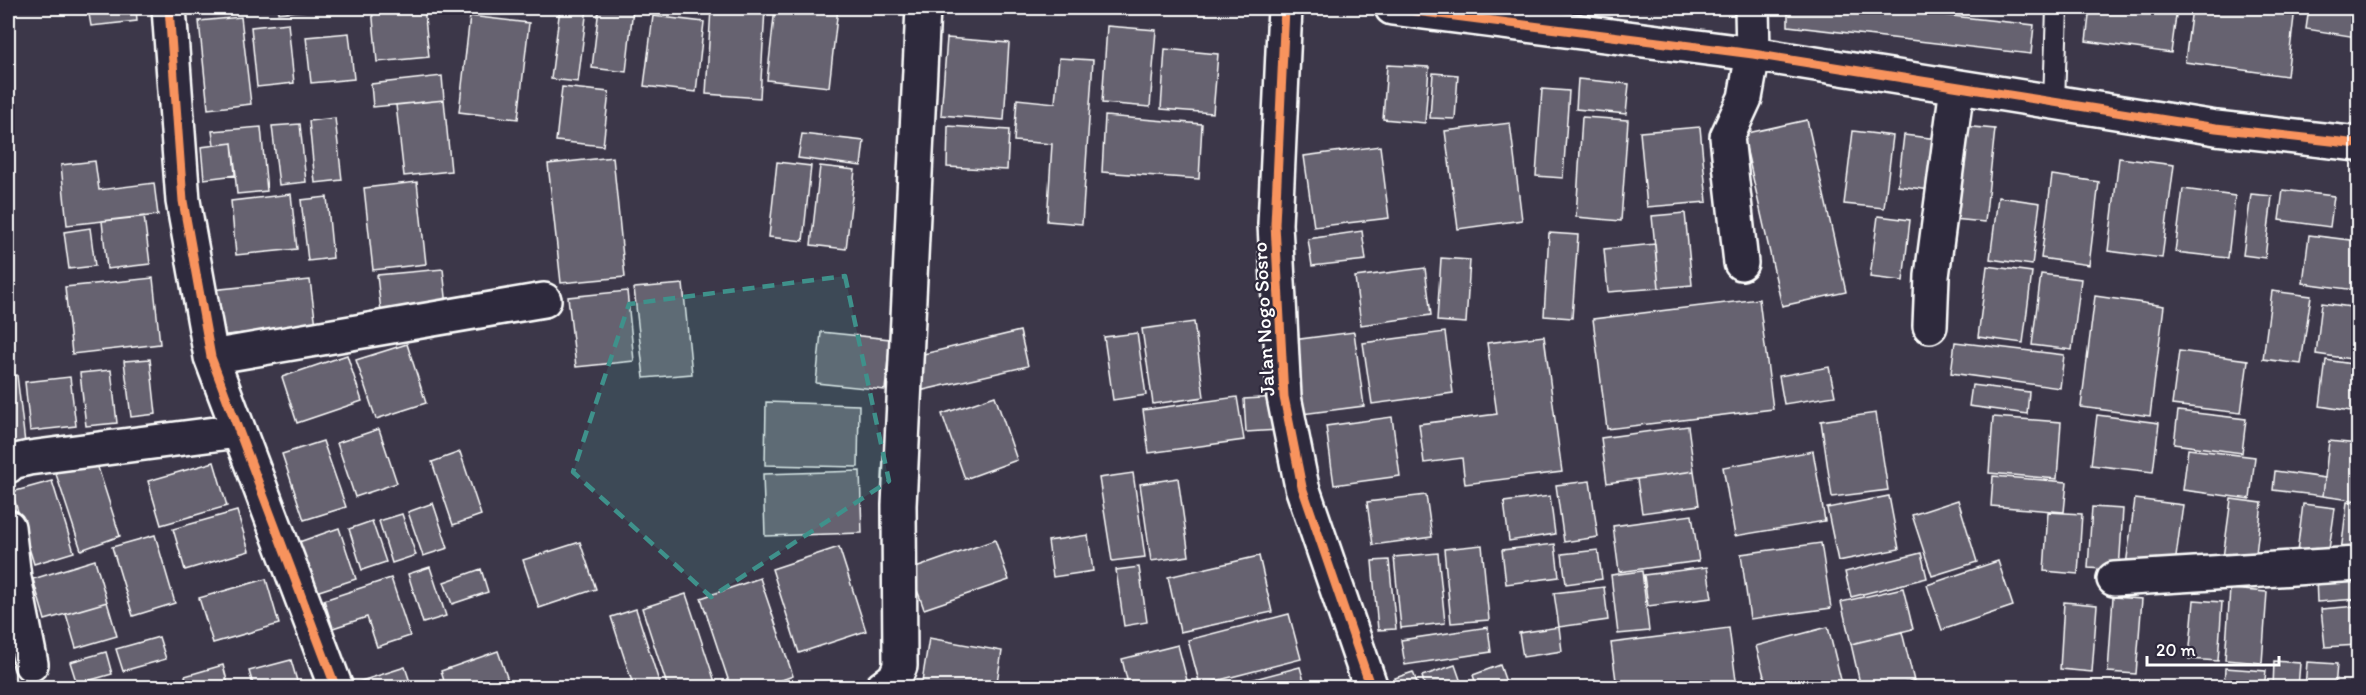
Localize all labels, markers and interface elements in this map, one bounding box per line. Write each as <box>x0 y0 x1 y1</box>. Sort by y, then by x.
street label: Jalan Nogo Sosro <box>1246 241 1280 397</box>
scale bar <box>2147 629 2279 667</box>
text: 20 m <box>2156 639 2196 661</box>

